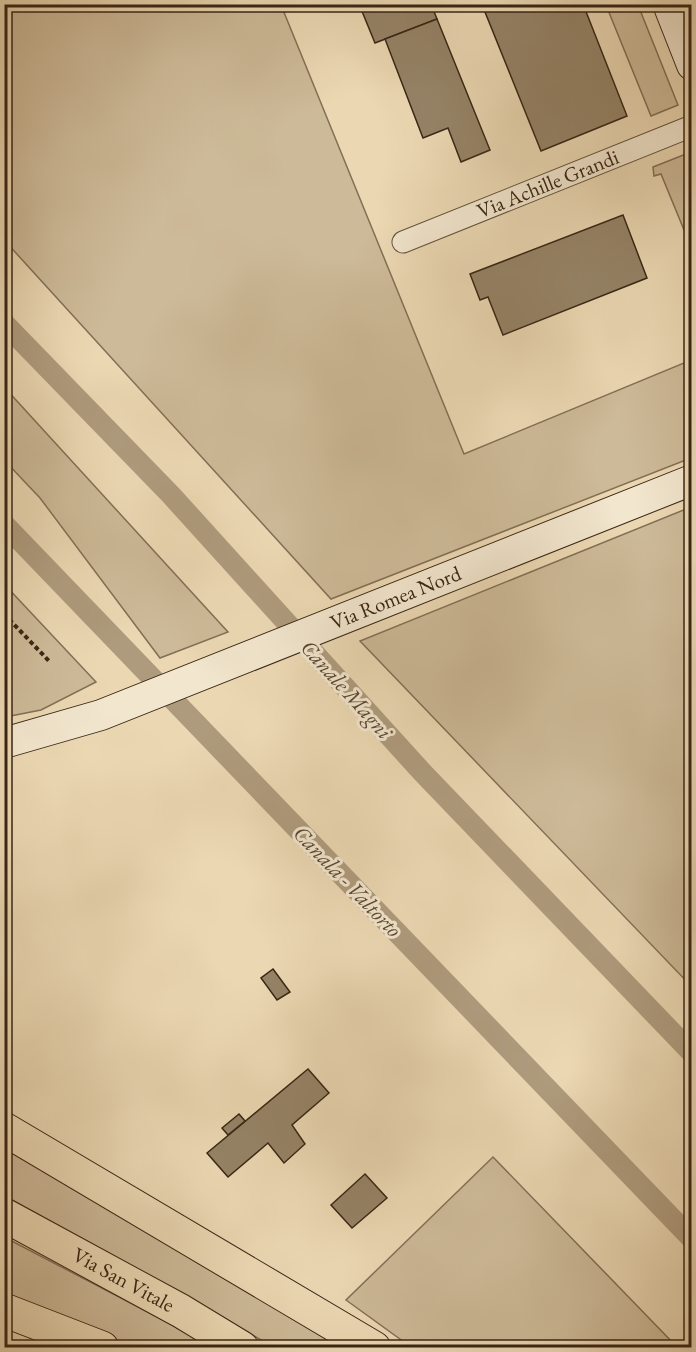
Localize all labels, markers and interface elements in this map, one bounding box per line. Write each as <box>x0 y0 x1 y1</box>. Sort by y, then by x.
street label: Via Achille Grandi <box>473 143 623 224</box>
street label: Via Romea Nord <box>326 559 465 636</box>
water label: Canale Magni <box>294 633 400 746</box>
water label: Canala - Valtorto <box>287 819 408 943</box>
street label: Via San Vitale <box>68 1241 179 1318</box>

